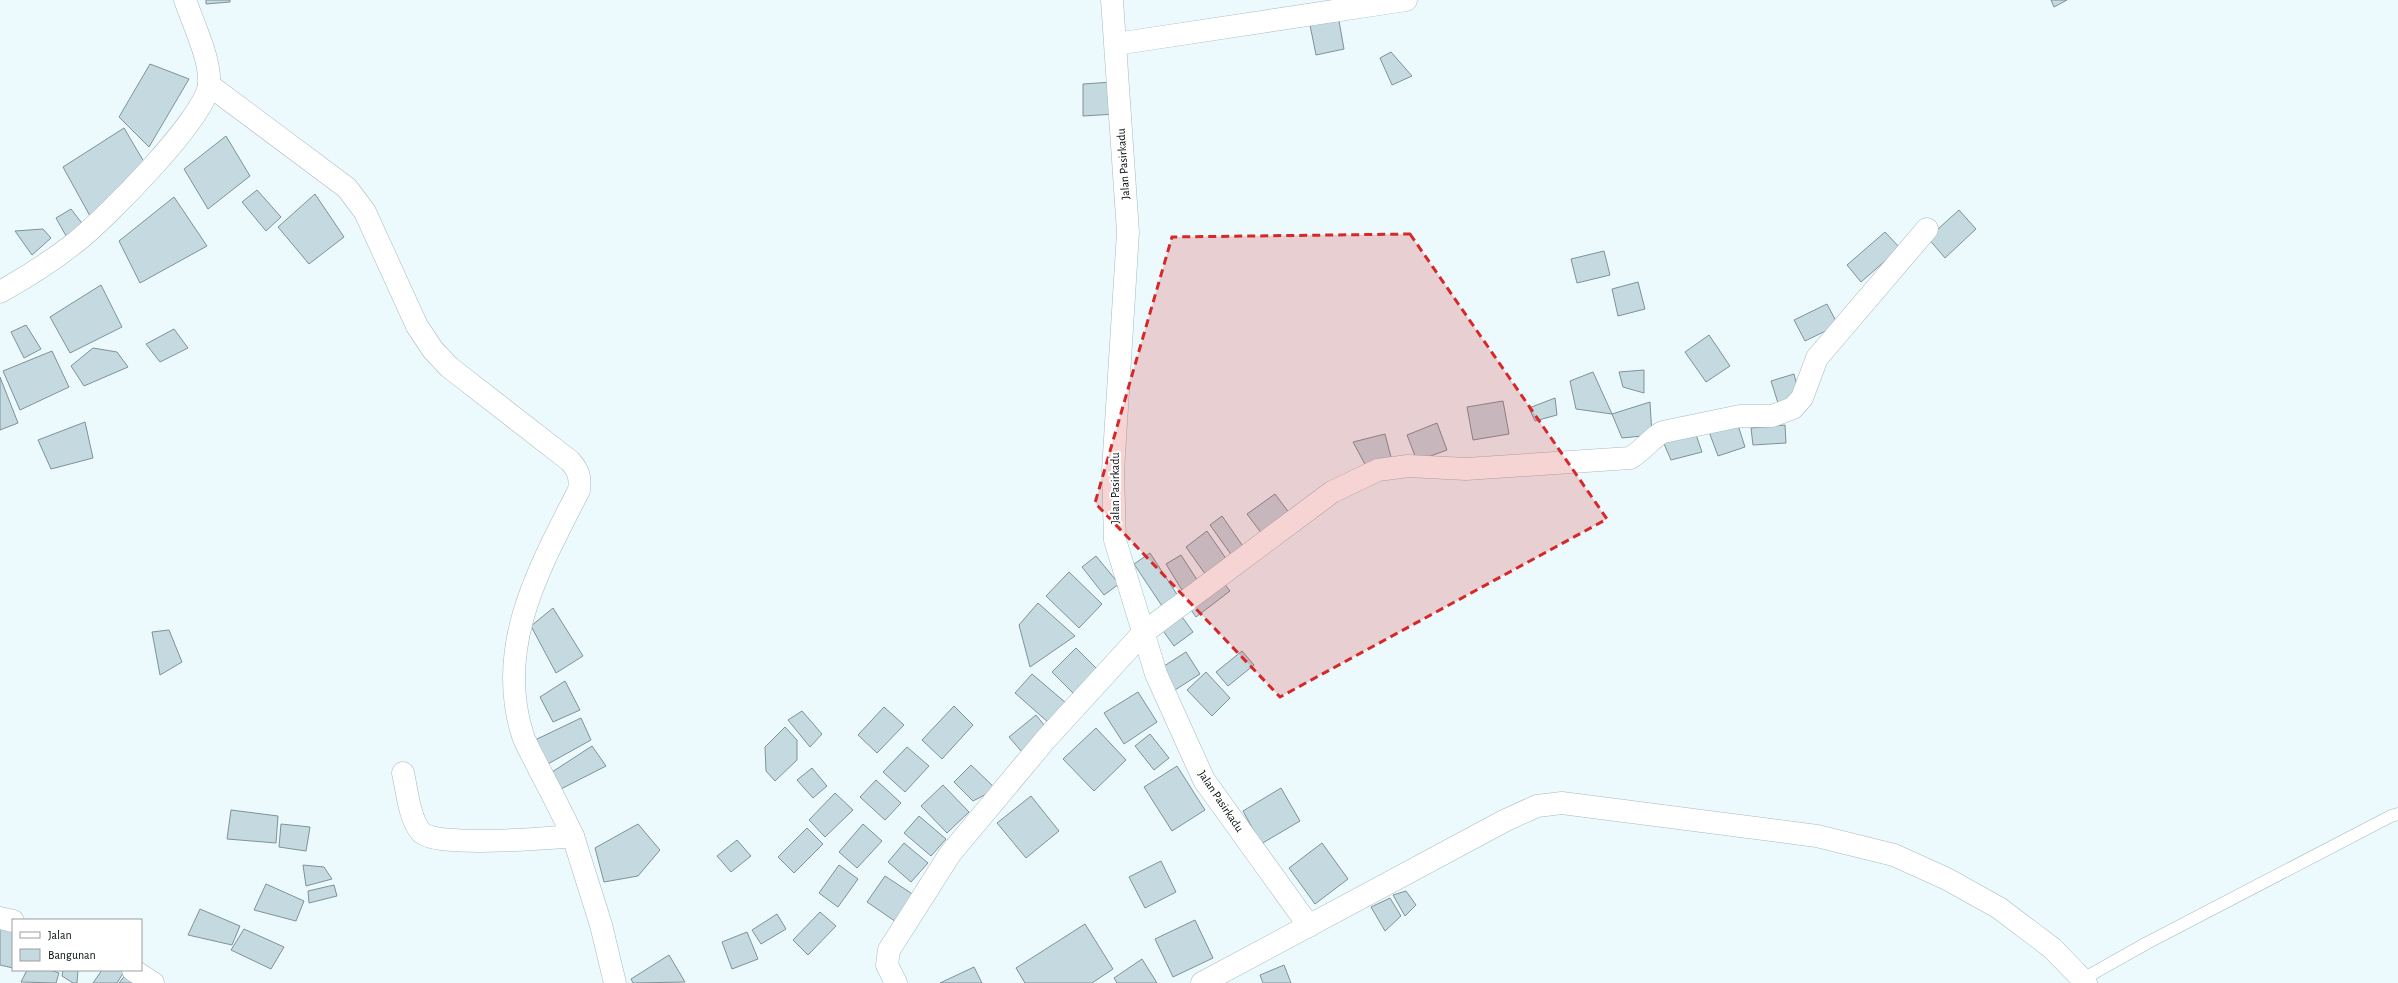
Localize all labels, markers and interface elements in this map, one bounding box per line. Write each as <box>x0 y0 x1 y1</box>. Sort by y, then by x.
street label: Jalan Pasirkadu <box>1115 128 1131 200</box>
street label: Jalan Pasirkadu <box>1109 452 1121 524</box>
street label: Jalan Pasirkadu <box>1196 768 1246 834</box>
legend <box>12 919 142 971</box>
text: Jalan <box>48 929 72 941</box>
text: Bangunan <box>48 949 96 961</box>

